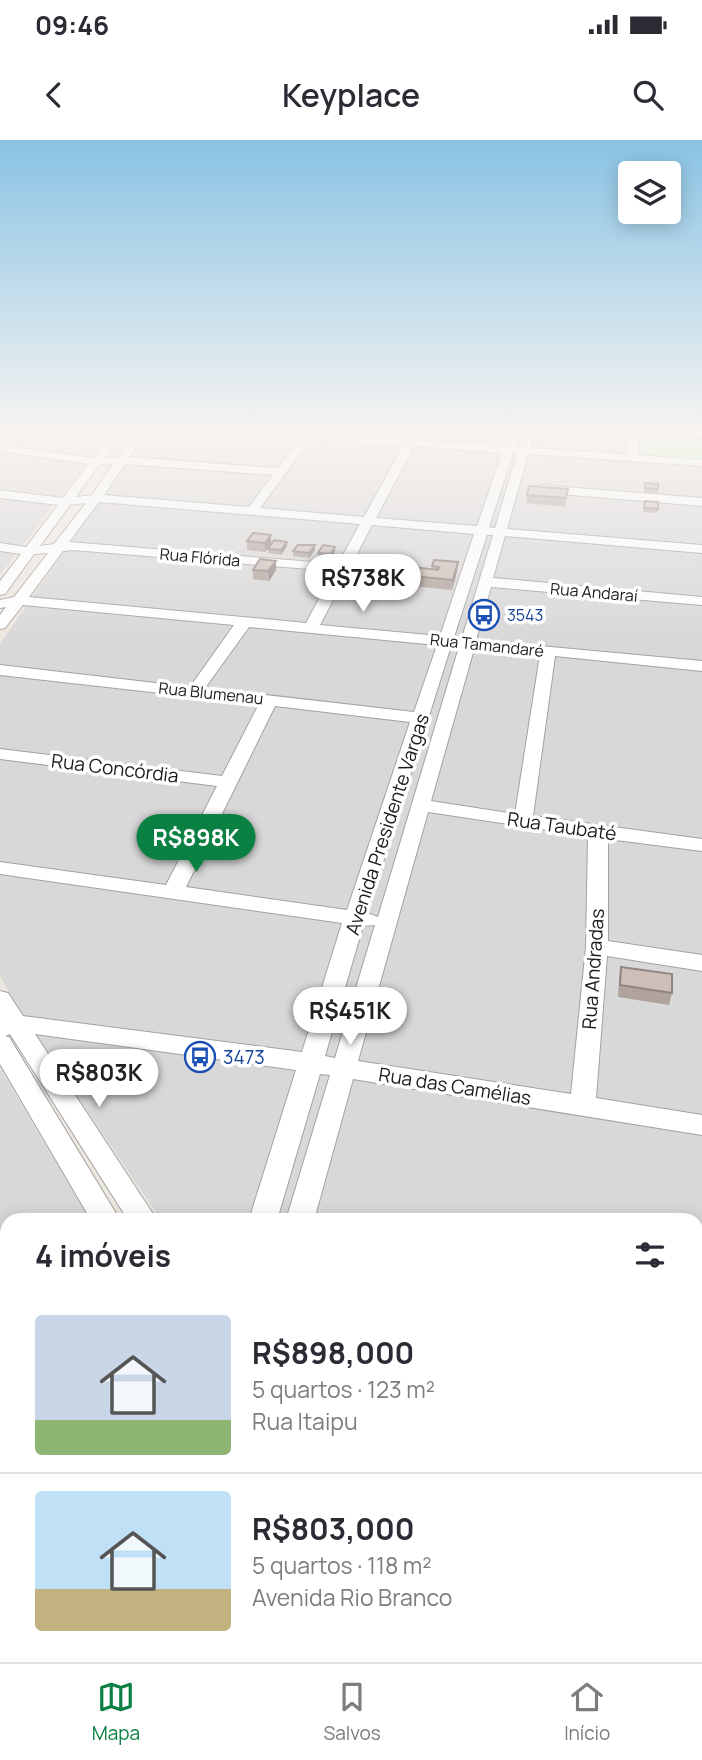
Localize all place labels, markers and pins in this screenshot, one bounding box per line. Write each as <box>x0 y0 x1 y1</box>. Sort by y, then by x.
pin: R$738K <box>306 554 420 614</box>
bus stop icon: 3543 <box>467 598 501 632</box>
place label: 3543 <box>507 604 543 626</box>
pin: R$898K <box>139 814 253 874</box>
pin: R$451K <box>293 988 407 1047</box>
bus stop icon: 3473 <box>183 1040 217 1074</box>
place label: 3473 <box>223 1044 265 1070</box>
pin: R$803K <box>42 1049 156 1109</box>

